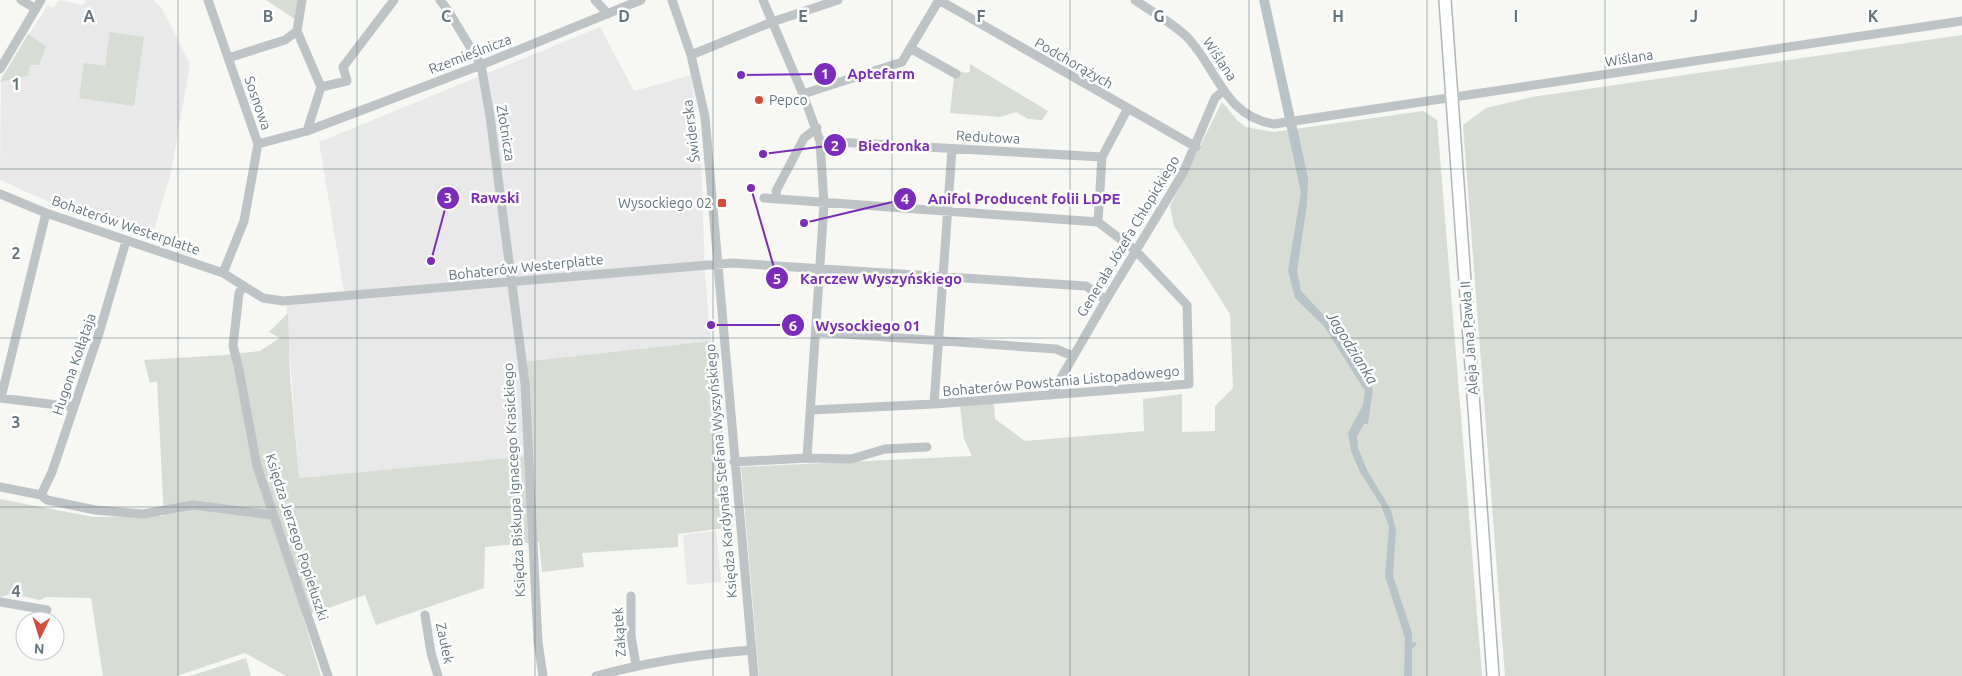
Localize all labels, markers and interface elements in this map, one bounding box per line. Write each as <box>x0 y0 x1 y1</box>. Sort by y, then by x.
text: A <box>83 7 95 25</box>
text: B <box>263 7 273 25</box>
text: C <box>441 7 451 25</box>
text: D <box>618 7 630 25</box>
text: E <box>798 7 808 25</box>
text: F <box>977 7 986 25</box>
text: G <box>1153 7 1165 25</box>
text: H <box>1332 7 1344 25</box>
text: I <box>1514 7 1518 25</box>
text: J <box>1690 7 1698 25</box>
text: K <box>1868 7 1879 25</box>
street label: Rzemieślnicza <box>426 31 514 77</box>
street label: Podchorążych <box>1032 34 1116 92</box>
street label: Wiślana <box>1200 34 1240 84</box>
street label: Wiślana <box>1604 46 1654 70</box>
callout: Aptefarm <box>812 59 925 89</box>
text: 1 <box>821 65 829 82</box>
text: Aptefarm <box>847 65 915 82</box>
street label: Sosnowa <box>241 74 275 132</box>
text: 1 <box>11 75 21 93</box>
place label: Pepco <box>769 92 808 108</box>
marker: Pepco <box>753 94 765 106</box>
street label: Świderska <box>678 99 703 163</box>
street label: Złotnicza <box>494 104 518 162</box>
street label: Redutowa <box>955 127 1021 147</box>
callout: Biedronka <box>823 130 940 160</box>
text: 2 <box>831 137 839 154</box>
text: Biedronka <box>858 137 930 154</box>
street label: Generała Józefa Chłopickiego <box>1073 153 1183 319</box>
callout: Rawski <box>435 183 529 213</box>
callout: Anifol Producent folii LDPE <box>892 184 1130 214</box>
text: 3 <box>444 189 452 206</box>
text: Rawski <box>471 189 519 206</box>
text: 4 <box>901 190 909 207</box>
text: Anifol Producent folii LDPE <box>928 190 1120 207</box>
street label: Bohaterów Westerplatte <box>50 192 202 258</box>
place label: Wysockiego 02 <box>618 195 712 211</box>
marker: Wysockiego 02 <box>716 197 728 209</box>
text: 2 <box>11 244 21 262</box>
street label: Bohaterów Westerplatte <box>448 251 604 283</box>
callout: Karczew Wyszyńskiego <box>765 263 972 293</box>
text: 5 <box>773 270 781 287</box>
text: Karczew Wyszyńskiego <box>800 270 962 287</box>
street label: Aleja Jana Pawła II <box>1457 280 1481 396</box>
water label: Jagodzianka <box>1323 308 1381 387</box>
callout: Wysockiego 01 <box>781 310 931 340</box>
street label: Hugona Kołłątaja <box>49 311 99 417</box>
text: 6 <box>789 317 797 334</box>
text: Wysockiego 01 <box>815 317 921 334</box>
street label: Księdza Kardynała Stefana Wyszyńskiego <box>702 343 740 599</box>
street label: Księdza Biskupa Ignacego Krasickiego <box>500 362 528 598</box>
street label: Bohaterów Powstania Listopadowego <box>942 363 1180 399</box>
text: 3 <box>11 413 21 431</box>
street label: Księdza Jerzego Popiełuszki <box>262 451 332 623</box>
text: 4 <box>11 582 21 600</box>
street label: Zakątek <box>609 607 629 657</box>
north arrow <box>15 611 65 661</box>
street label: Zaułek <box>433 621 457 665</box>
text: N <box>33 641 45 657</box>

